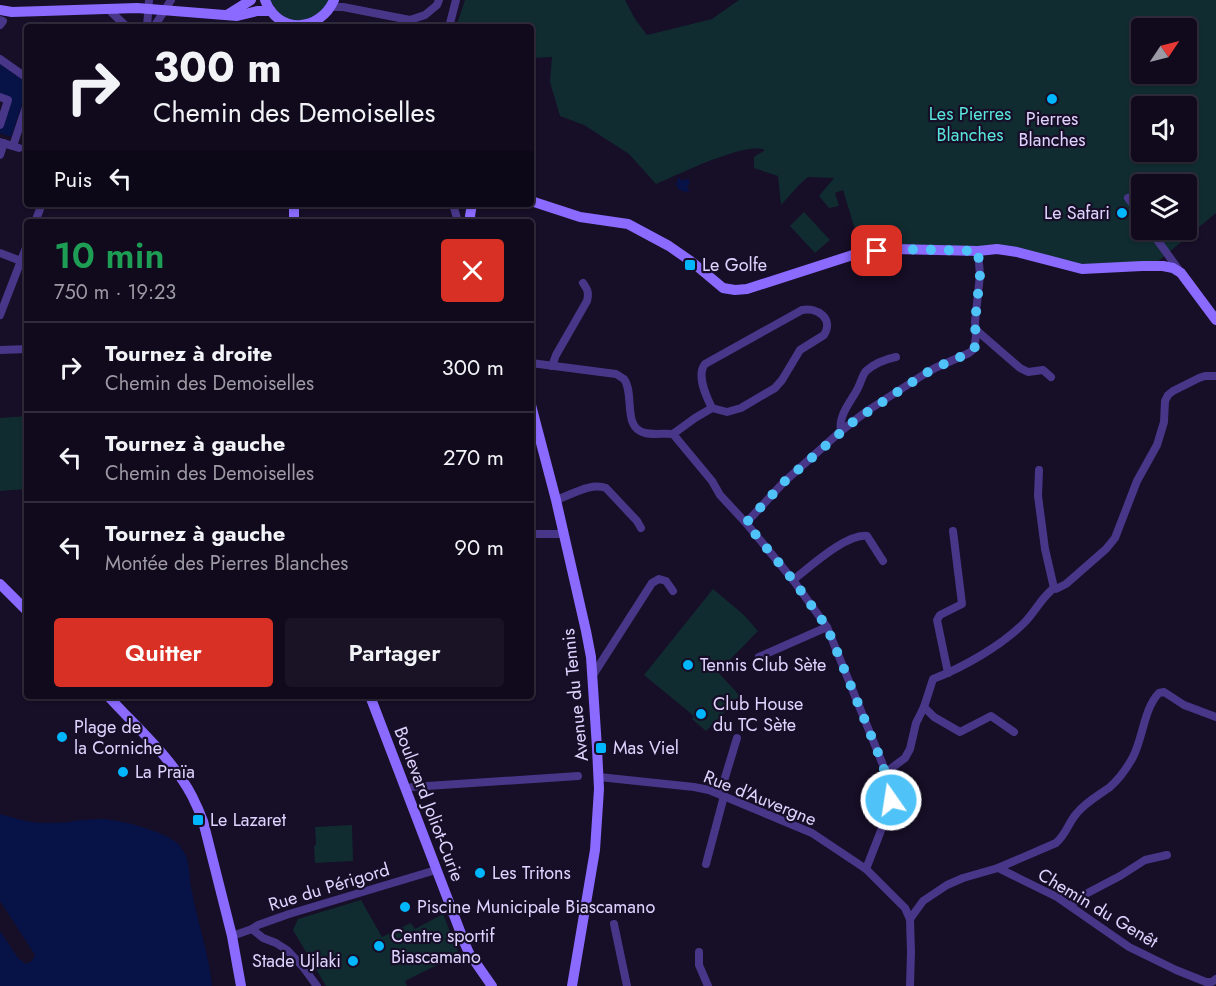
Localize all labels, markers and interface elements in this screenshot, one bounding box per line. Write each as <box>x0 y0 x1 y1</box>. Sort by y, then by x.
north arrow <box>1131 18 1197 84</box>
map controls <box>1131 18 1197 240</box>
text: 300 m <box>153 37 282 98</box>
icon: right <box>54 48 132 126</box>
marker: Pierres Blanches <box>1045 92 1059 106</box>
text: Chemin des Demoiselles <box>153 93 435 132</box>
button: sound <box>1131 96 1197 162</box>
park label: Les Pierres Blanches <box>929 101 1011 148</box>
place label: Pierres Blanches <box>1019 106 1085 153</box>
icon: left <box>104 162 137 195</box>
text: Puis <box>54 163 92 195</box>
button: layers <box>1131 174 1197 240</box>
place label: Le Safari <box>1044 200 1110 226</box>
marker: Le Safari <box>1115 206 1129 220</box>
pin <box>851 225 902 276</box>
text: 10 min <box>54 229 165 281</box>
icon: arrive <box>860 234 893 267</box>
button: close <box>441 239 504 302</box>
place label: Le Golfe <box>702 252 767 278</box>
marker: Le Golfe <box>683 258 697 272</box>
text: 750 m · 19:23 <box>54 278 176 307</box>
text: Tournez à droite <box>105 337 272 369</box>
icon: right <box>54 351 87 384</box>
text: 300 m <box>442 351 504 383</box>
text: Chemin des Demoiselles <box>105 369 314 398</box>
text: Tournez à gauche <box>105 427 285 459</box>
icon: left <box>54 441 87 474</box>
text: 270 m <box>443 441 504 473</box>
text: Chemin des Demoiselles <box>105 459 314 488</box>
text: Tournez à gauche <box>105 517 285 549</box>
icon: left <box>54 531 87 564</box>
text: 90 m <box>454 531 504 563</box>
text: Montée des Pierres Blanches <box>105 549 348 578</box>
button: Quitter <box>54 618 273 687</box>
button: Partager <box>285 618 504 687</box>
street label: Avenue du Tennis <box>555 627 595 763</box>
place label: Tennis Club Sète <box>700 652 826 678</box>
marker: Tennis Club Sète <box>681 658 695 672</box>
place label: Club House du TC Sète <box>713 691 803 738</box>
marker: Club House du TC Sète <box>694 707 708 721</box>
place label: Plage de la Corniche <box>74 714 162 761</box>
street label: Boulevard Joliot-Curie <box>388 723 470 885</box>
marker: Plage de la Corniche <box>55 730 69 744</box>
place label: Mas Viel <box>613 735 679 761</box>
marker: Mas Viel <box>594 741 608 755</box>
place label: La Praïa <box>135 759 195 785</box>
street label: Rue d'Auvergne <box>700 764 820 832</box>
marker: La Praïa <box>116 765 130 779</box>
position arrow <box>859 768 923 832</box>
place label: Le Lazaret <box>210 807 287 833</box>
marker: Le Lazaret <box>191 813 205 827</box>
street label: Rue du Périgord <box>265 856 393 918</box>
place label: Les Tritons <box>492 860 571 886</box>
street label: Chemin du Genêt <box>1033 862 1164 955</box>
marker: Les Tritons <box>473 866 487 880</box>
place label: Piscine Municipale Biascamano <box>417 894 655 920</box>
marker: Piscine Municipale Biascamano <box>398 900 412 914</box>
place label: Centre sportif Biascamano <box>391 923 495 970</box>
marker: Centre sportif Biascamano <box>372 939 386 953</box>
place label: Stade Ujlaki <box>252 948 341 974</box>
marker: Stade Ujlaki <box>346 954 360 968</box>

